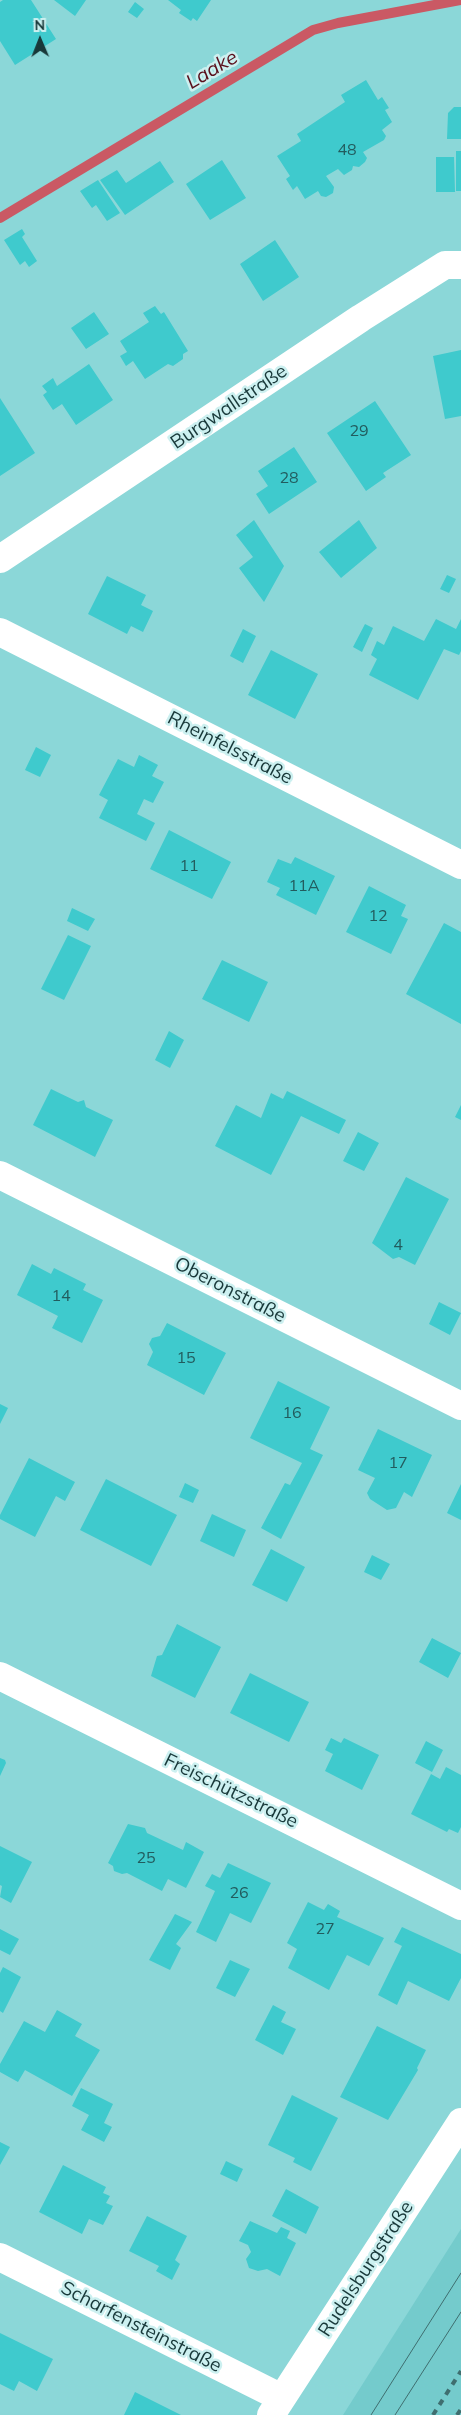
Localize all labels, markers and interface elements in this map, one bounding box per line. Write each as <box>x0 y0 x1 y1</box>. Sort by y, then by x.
north arrow <box>15 15 65 65</box>
text: N <box>34 16 45 34</box>
water label: Laake <box>182 45 242 95</box>
house number: 48 <box>337 140 357 160</box>
street label: Burgwallstraße <box>166 360 292 454</box>
house number: 29 <box>349 421 369 441</box>
house number: 28 <box>279 468 299 488</box>
street label: Rheinfelsstraße <box>164 707 296 789</box>
house number: 11 <box>179 856 199 876</box>
house number: 11A <box>289 876 319 896</box>
house number: 12 <box>368 906 388 926</box>
house number: 4 <box>393 1235 403 1255</box>
street label: Oberonstraße <box>171 1252 289 1328</box>
house number: 14 <box>51 1286 71 1306</box>
house number: 15 <box>176 1348 196 1368</box>
house number: 16 <box>282 1403 302 1423</box>
house number: 17 <box>388 1453 408 1473</box>
street label: Freischützstraße <box>160 1749 302 1833</box>
house number: 25 <box>136 1848 156 1868</box>
house number: 26 <box>229 1883 249 1903</box>
house number: 27 <box>315 1919 335 1939</box>
street label: Rudelsburgstraße <box>314 2197 418 2341</box>
street label: Scharfensteinstraße <box>57 2277 225 2377</box>

